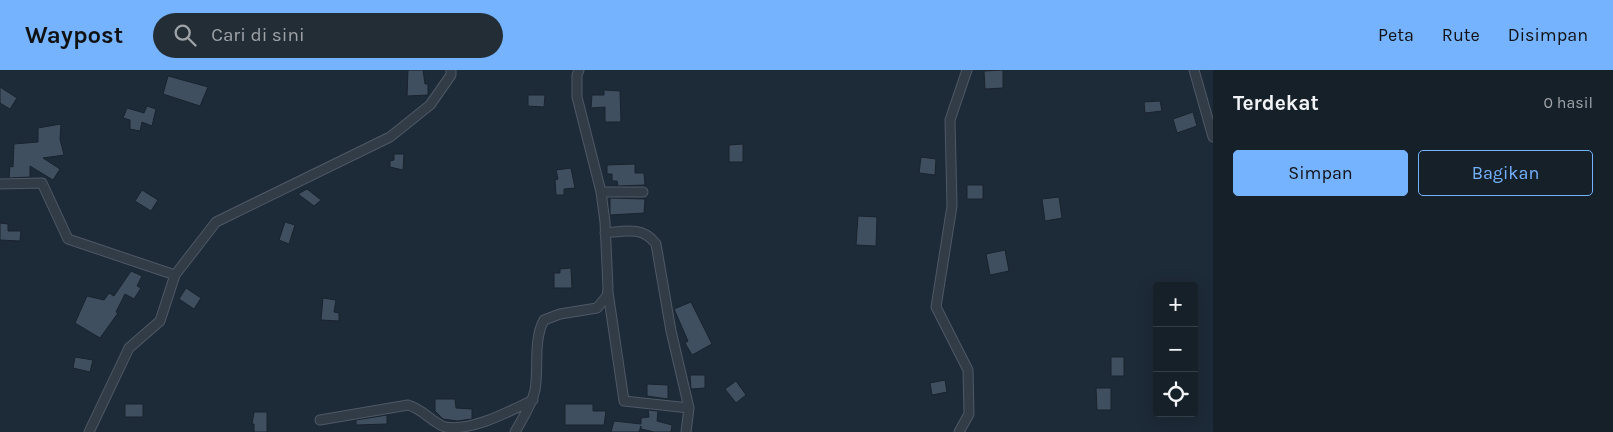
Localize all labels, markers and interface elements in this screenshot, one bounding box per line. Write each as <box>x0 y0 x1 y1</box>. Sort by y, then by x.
search box <box>153 13 503 58</box>
text: Waypost <box>25 21 123 49</box>
icon: search <box>171 21 199 49</box>
text: Cari di sini <box>211 24 305 46</box>
text: Peta <box>1378 24 1414 46</box>
text: Rute <box>1442 24 1480 46</box>
text: Disimpan <box>1508 24 1588 46</box>
text: Terdekat <box>1233 91 1319 115</box>
text: 0 hasil <box>1544 93 1593 112</box>
button: Simpan <box>1233 150 1408 196</box>
button: Bagikan <box>1418 150 1593 196</box>
map controls <box>1153 282 1198 417</box>
button: + <box>1153 282 1198 327</box>
button: − <box>1153 327 1198 372</box>
button: locate <box>1153 372 1198 417</box>

